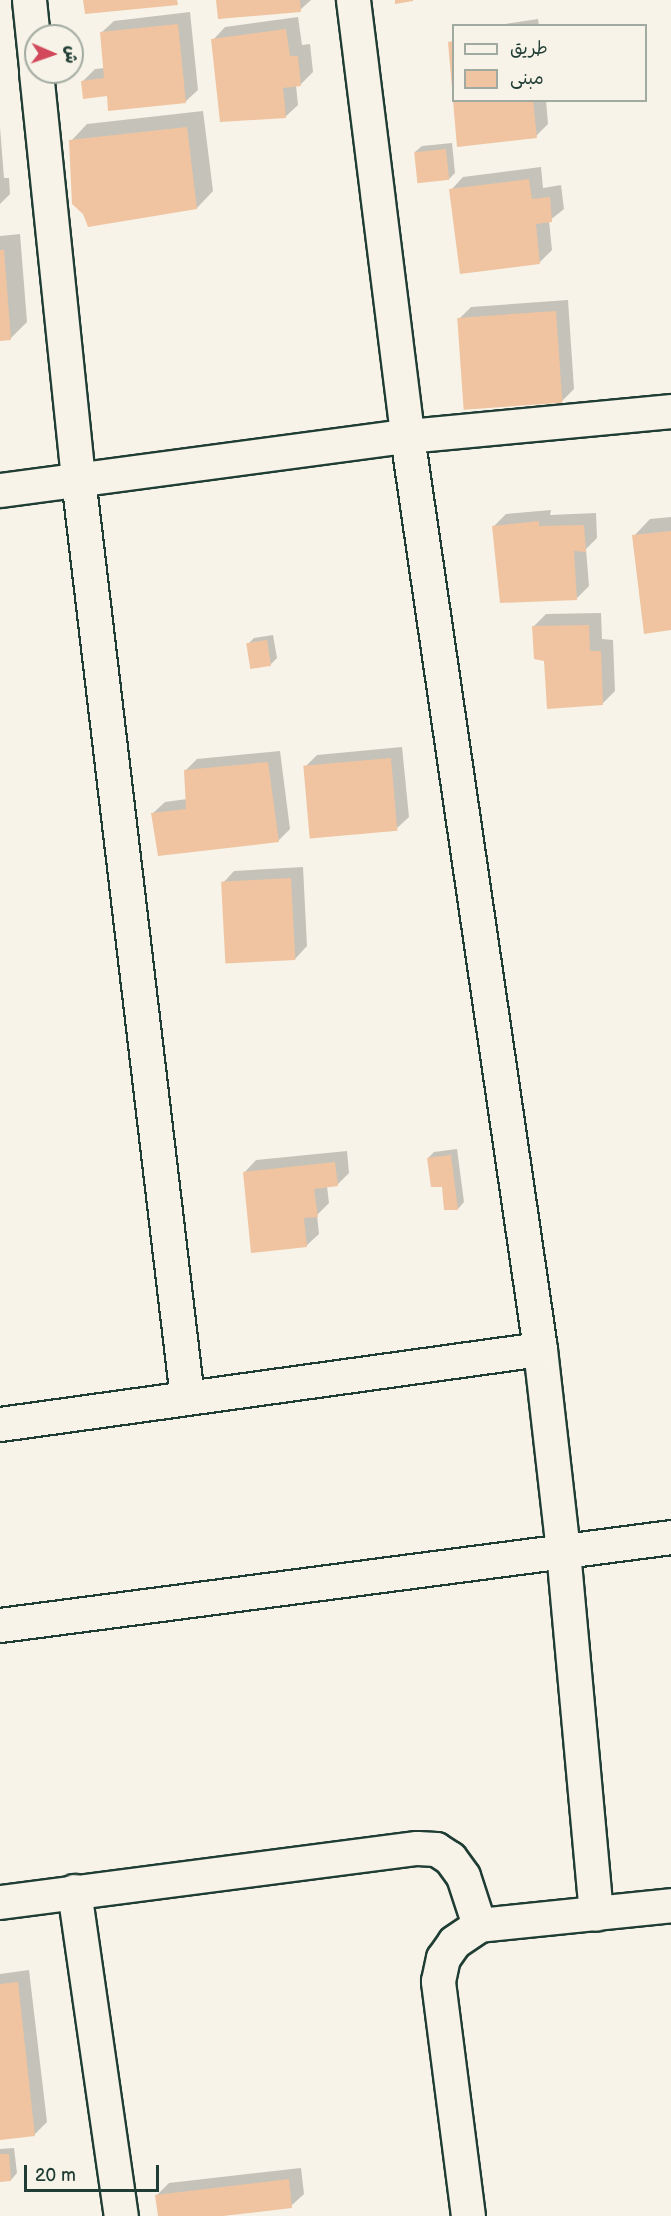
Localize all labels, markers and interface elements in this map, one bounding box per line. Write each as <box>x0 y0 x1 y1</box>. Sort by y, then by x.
north arrow <box>24 24 84 84</box>
legend <box>452 24 647 102</box>
text: طريق <box>510 38 548 59</box>
text: ش <box>61 45 80 64</box>
text: مبنى <box>510 68 544 89</box>
scale bar <box>27 2153 162 2191</box>
text: 20 m <box>35 2165 76 2186</box>

